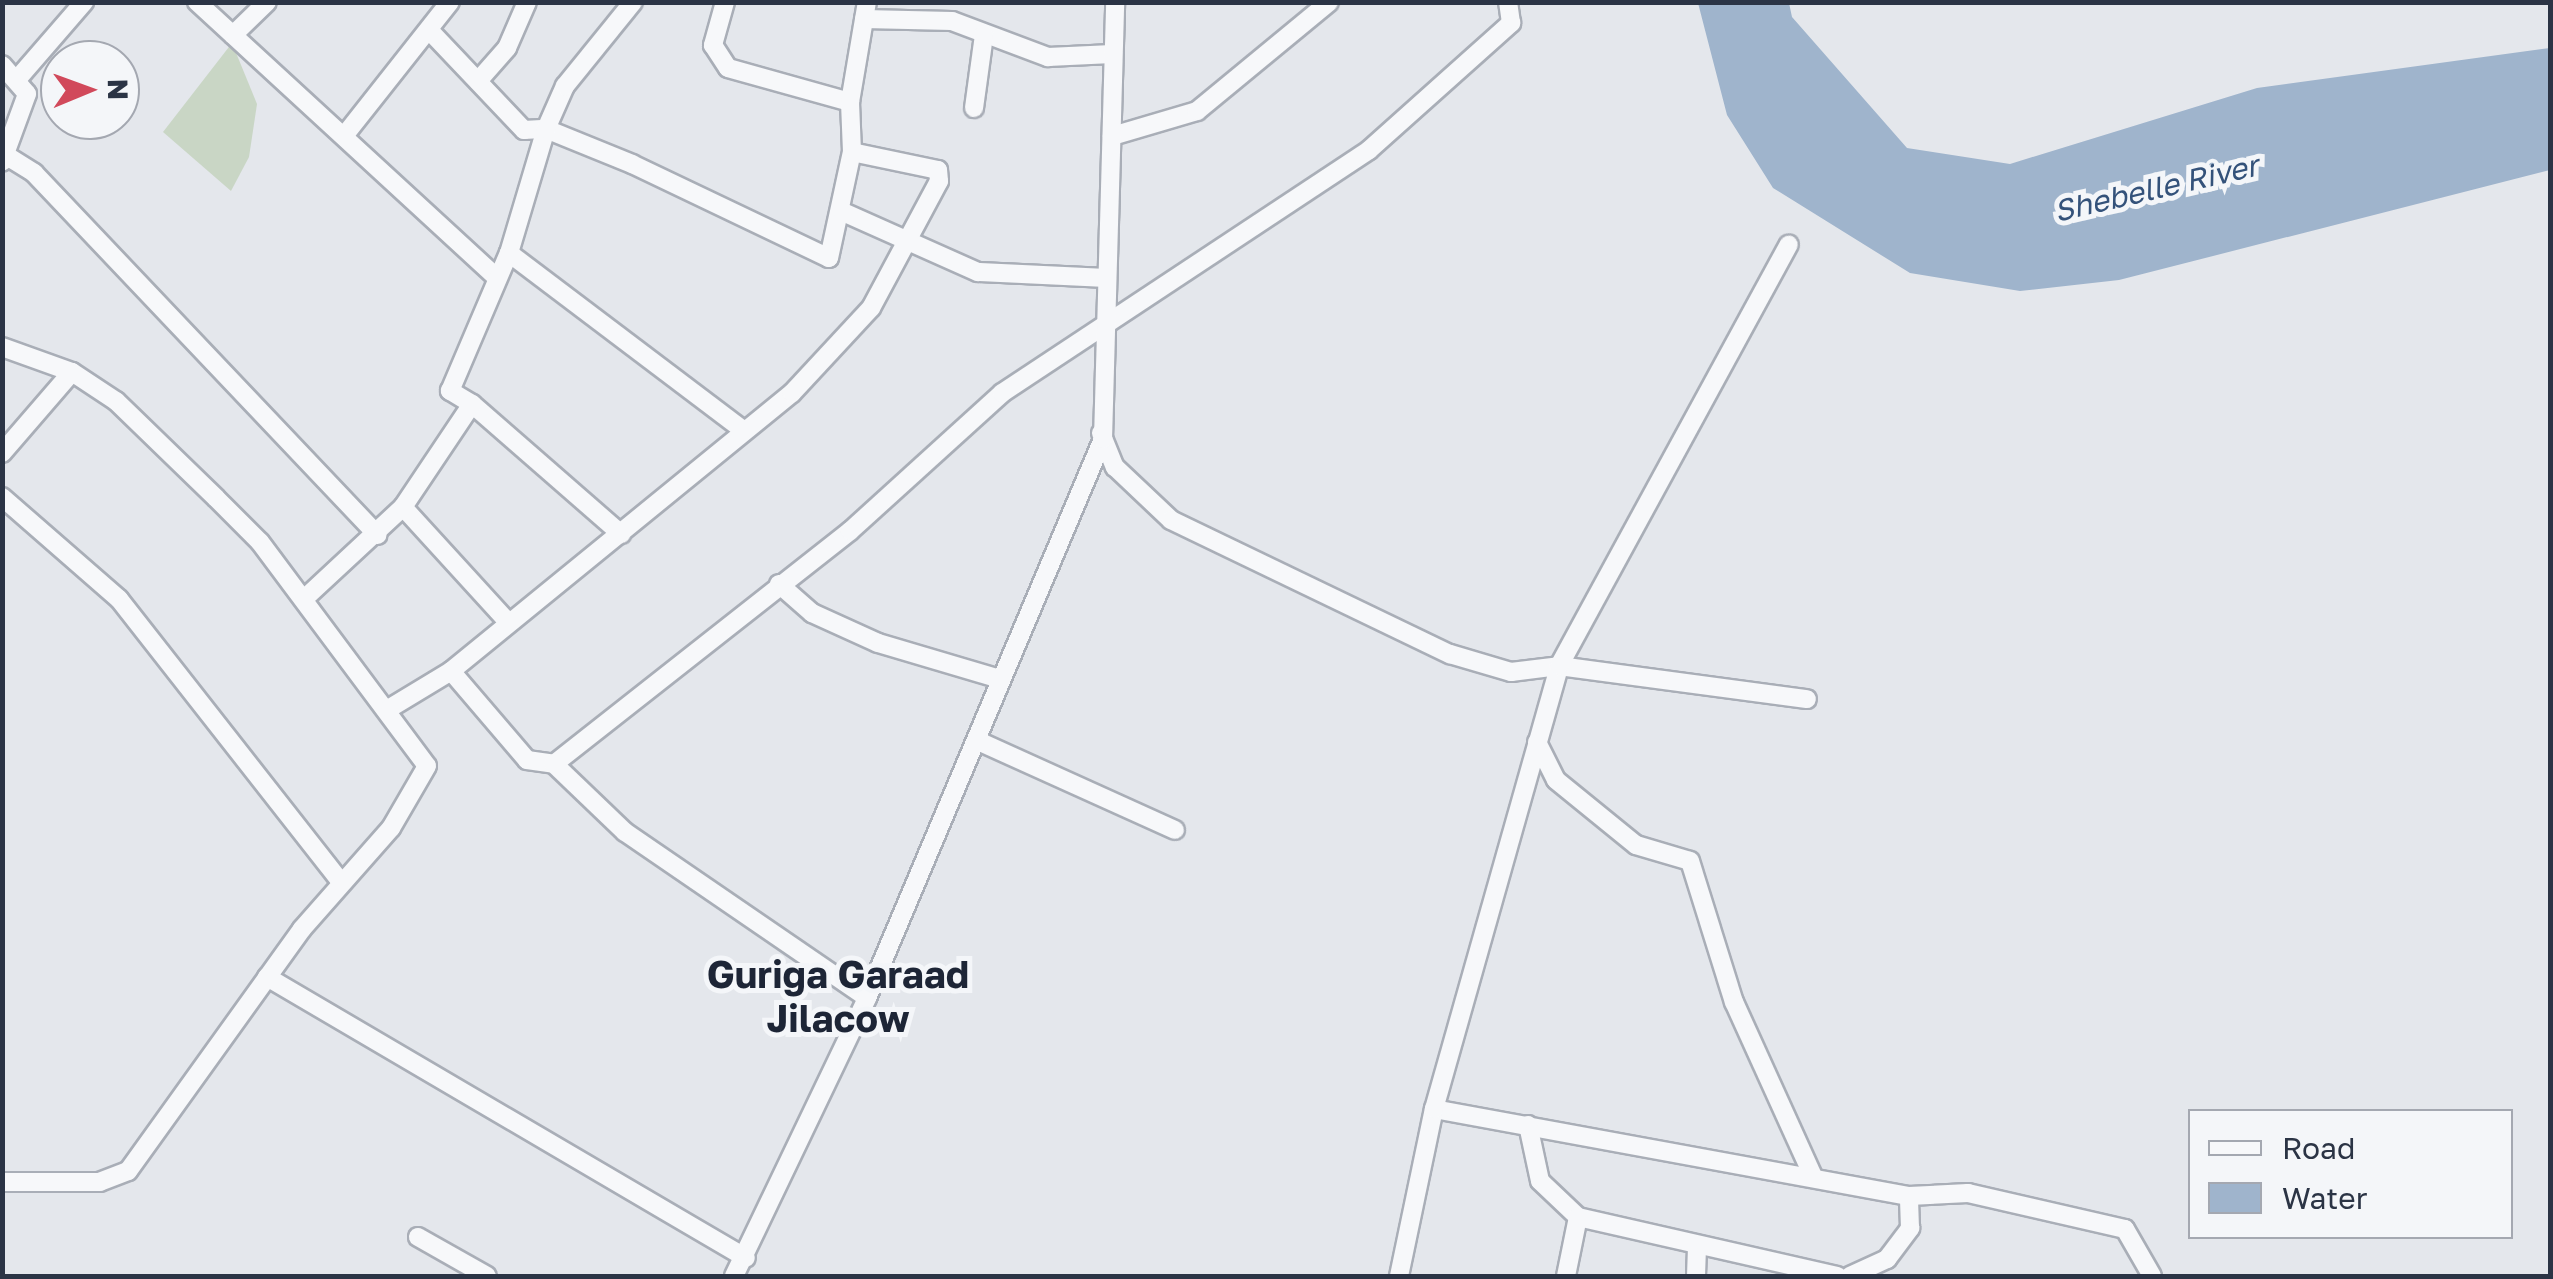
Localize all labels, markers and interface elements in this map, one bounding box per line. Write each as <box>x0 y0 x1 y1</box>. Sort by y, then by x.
north arrow <box>40 40 140 140</box>
text: N <box>102 79 135 100</box>
water label: Shebelle River <box>2050 147 2262 229</box>
district label: Guriga Garaad Jilacow <box>707 951 969 1040</box>
legend <box>2188 1109 2513 1239</box>
text: Road <box>2282 1130 2356 1166</box>
text: Water <box>2282 1180 2367 1216</box>

